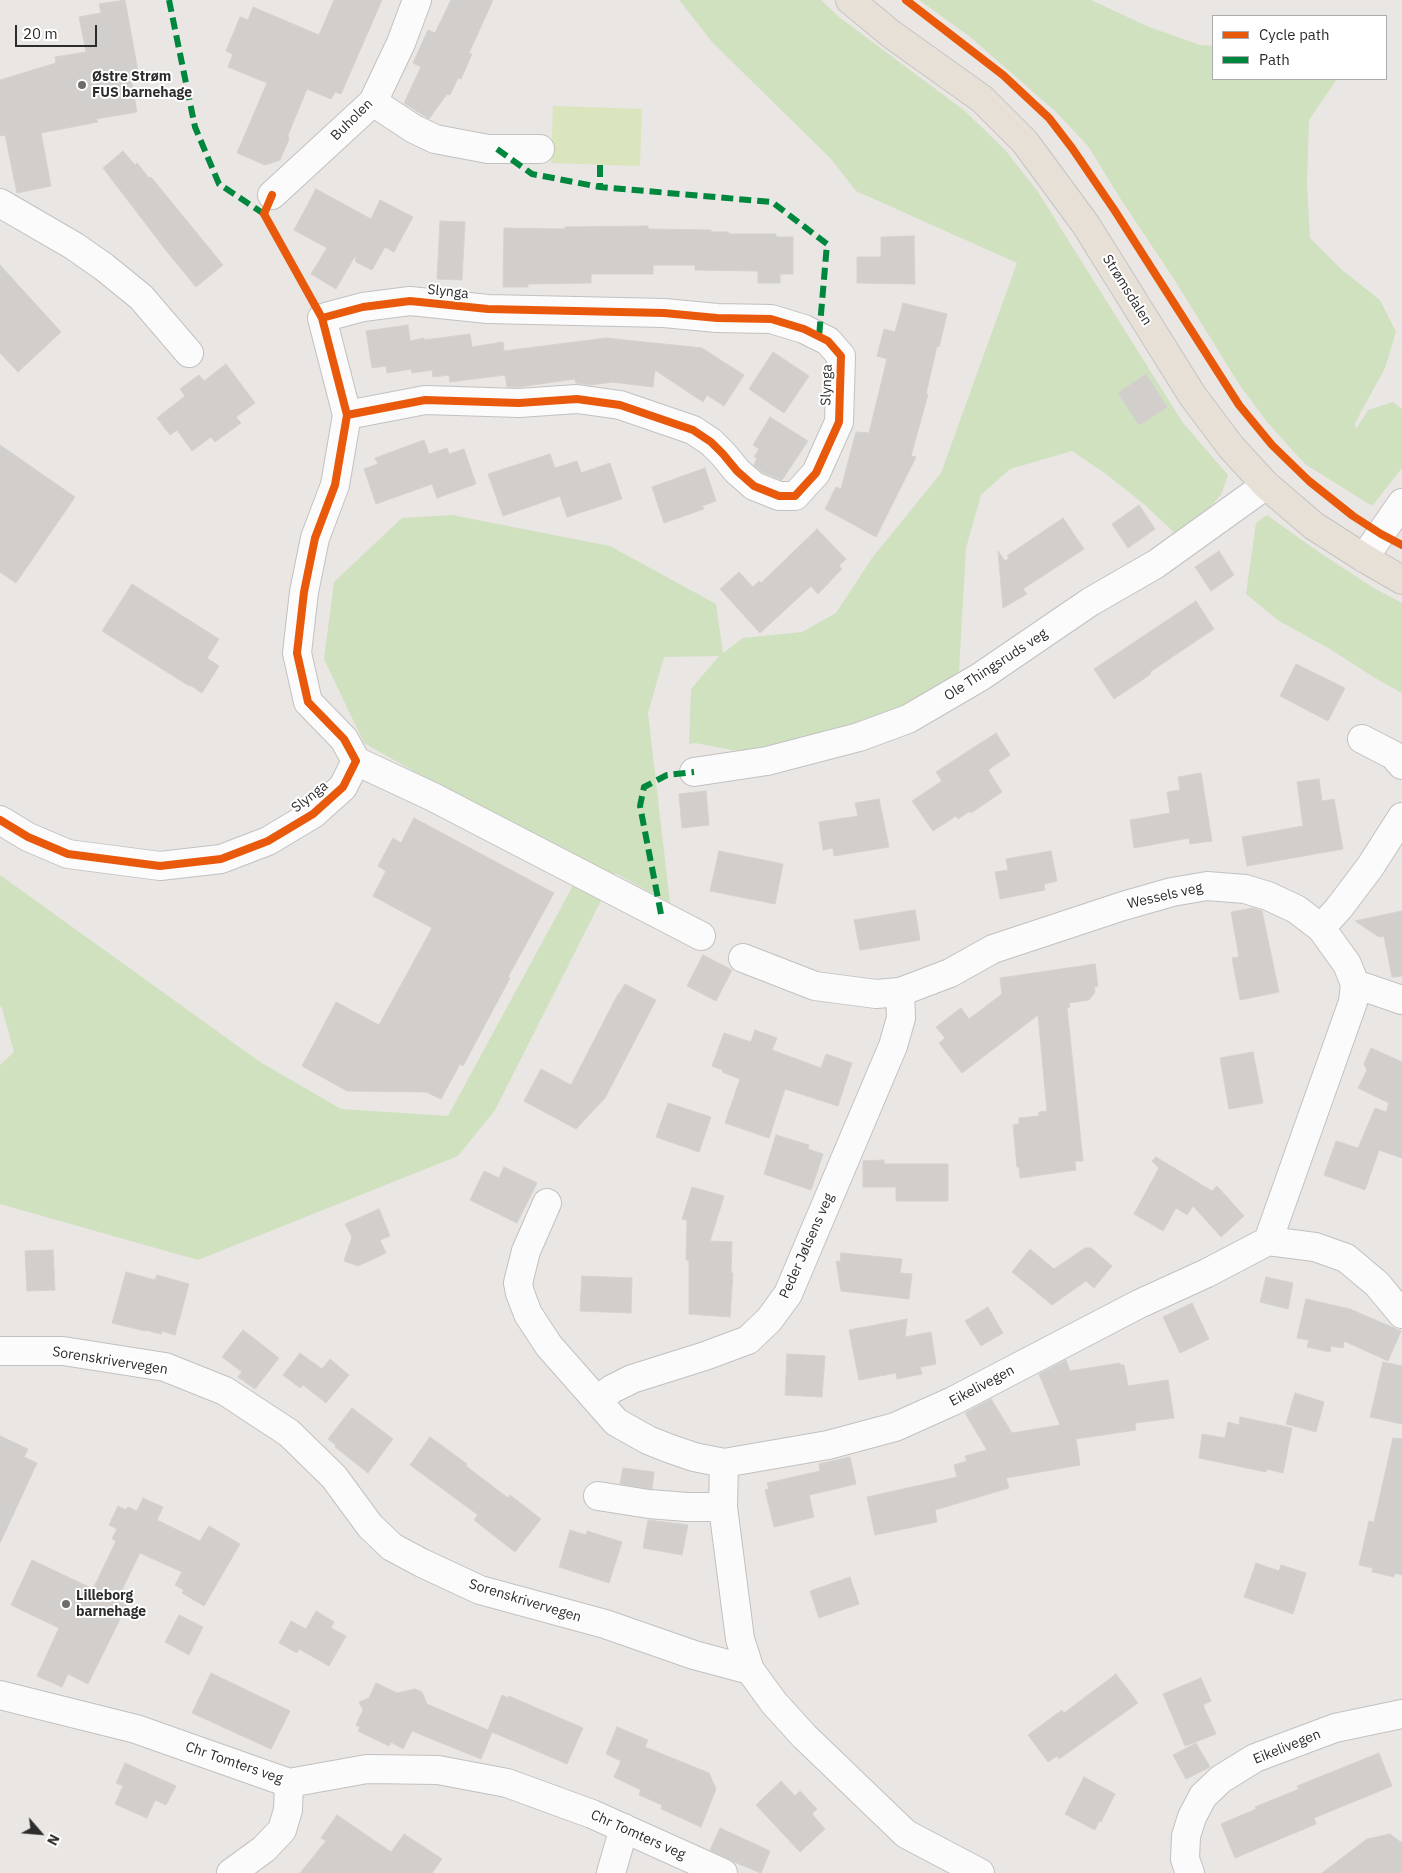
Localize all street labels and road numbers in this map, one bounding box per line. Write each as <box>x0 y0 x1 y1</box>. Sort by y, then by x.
street label: Buholen <box>328 96 376 144</box>
street label: Strømsdalen <box>1099 252 1155 328</box>
street label: Slynga <box>426 281 470 303</box>
street label: Slynga <box>818 364 836 406</box>
street label: Ole Thingsruds veg <box>941 625 1051 705</box>
street label: Slynga <box>288 778 332 816</box>
street label: Wessels veg <box>1126 879 1204 913</box>
street label: Peder Jølsens veg <box>776 1191 838 1301</box>
street label: Sorenskrivervegen <box>51 1344 169 1378</box>
street label: Eikelivegen <box>947 1362 1017 1410</box>
street label: Sorenskrivervegen <box>467 1576 583 1626</box>
street label: Eikelivegen <box>1251 1726 1323 1768</box>
street label: Chr Tomters veg <box>183 1738 285 1788</box>
street label: Chr Tomters veg <box>588 1807 688 1863</box>

